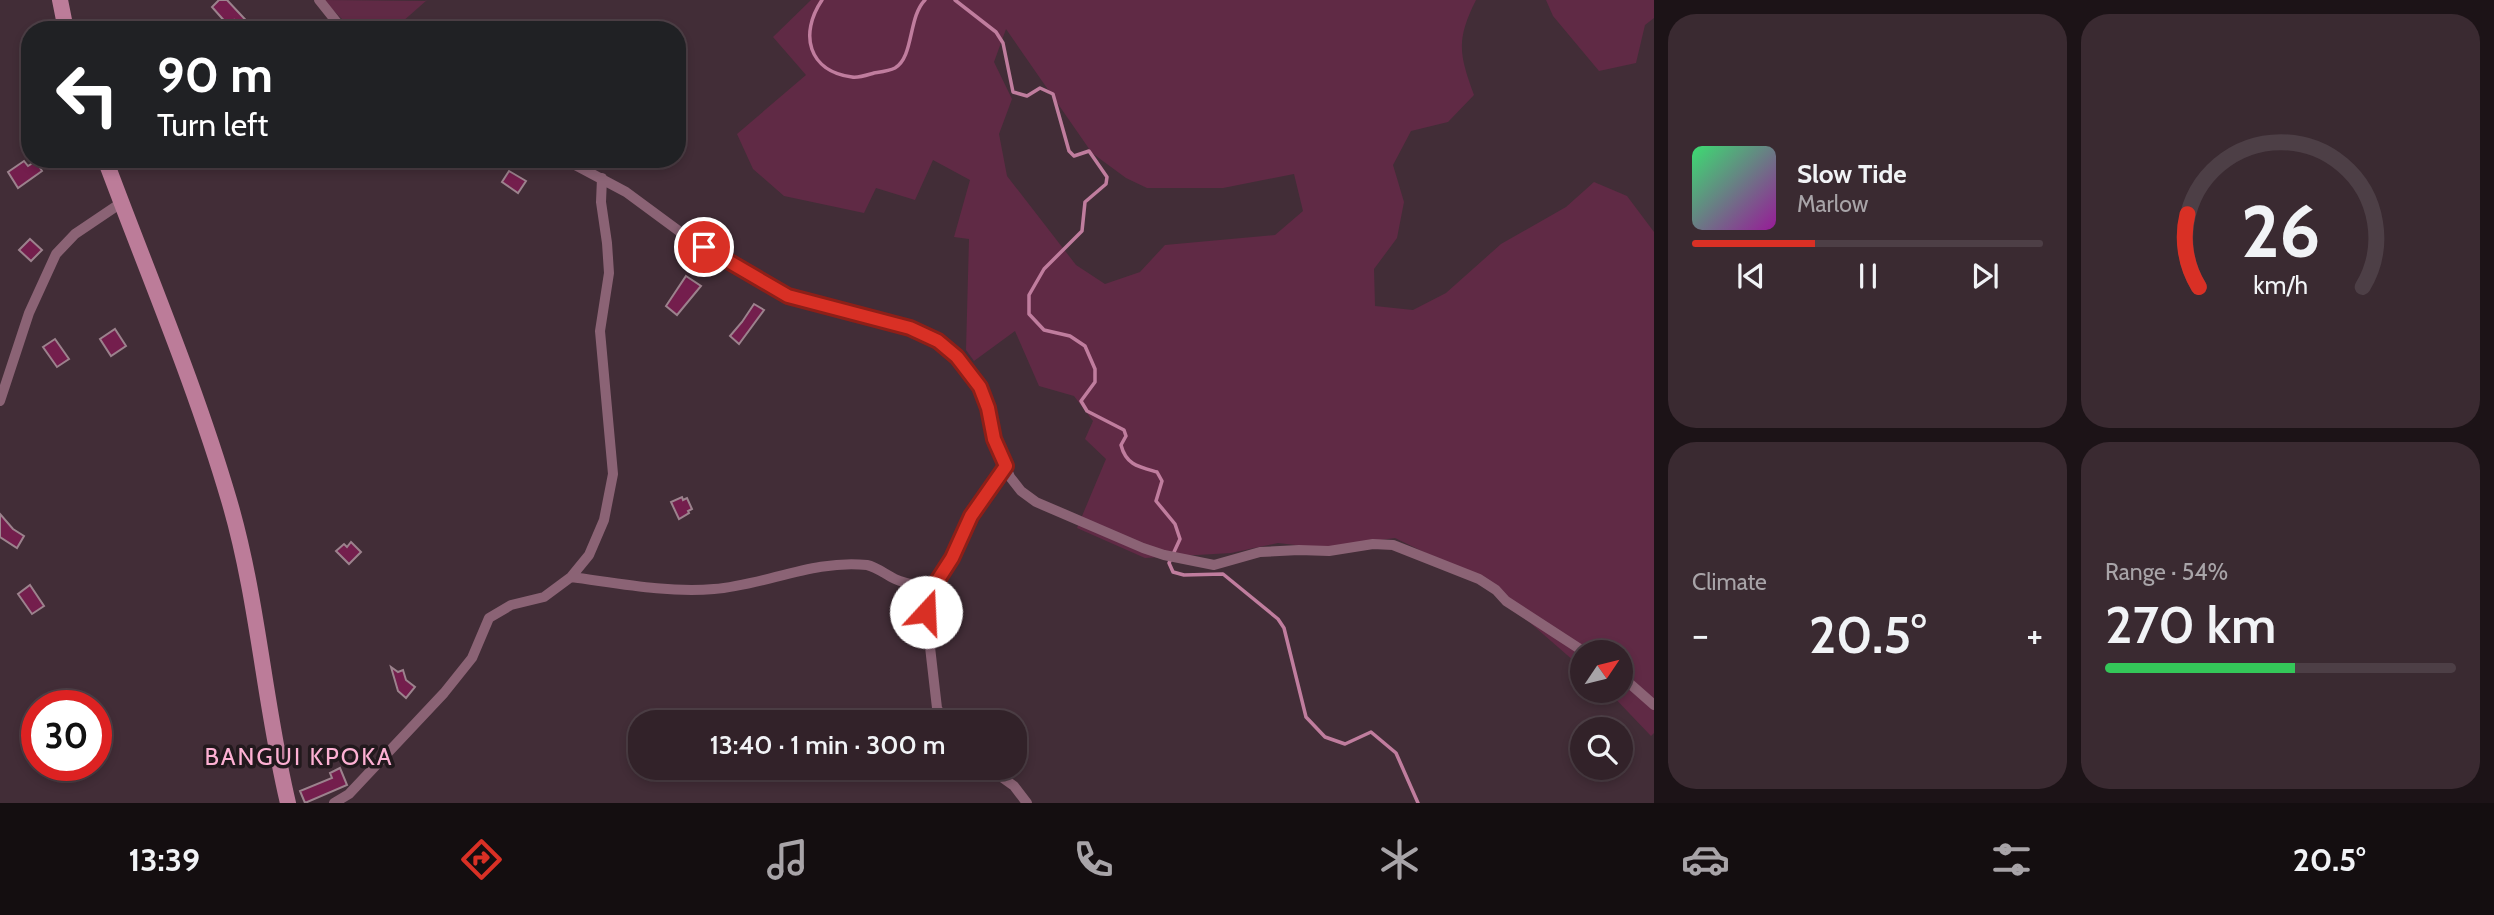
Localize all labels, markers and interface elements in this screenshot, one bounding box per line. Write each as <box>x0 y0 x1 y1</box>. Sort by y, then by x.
text: 90 m <box>157 45 273 104</box>
icon: left <box>42 49 133 140</box>
text: Turn left <box>157 105 268 144</box>
text: Slow Tide <box>1797 158 1907 190</box>
text: 26 <box>2241 187 2320 275</box>
text: Marlow <box>1797 190 1868 218</box>
pin <box>674 217 734 277</box>
icon: arrive <box>685 228 723 266</box>
icon: previous <box>1732 257 1770 295</box>
icon: pause <box>1849 257 1887 295</box>
icon: next <box>1966 257 2004 295</box>
text: km/h <box>2253 270 2308 300</box>
text: Range · 54% <box>2105 558 2228 586</box>
text: Climate <box>1692 568 1767 596</box>
position arrow <box>889 575 963 649</box>
text: 270 km <box>2105 593 2276 656</box>
text: 20.5° <box>1809 603 1926 666</box>
text: − <box>1692 611 1709 658</box>
text: + <box>2026 611 2043 658</box>
north arrow <box>1570 640 1633 704</box>
map controls <box>1570 640 1633 780</box>
speed limit sign: 30 <box>21 690 112 781</box>
button: search <box>1570 717 1633 780</box>
text: 13:40 · 1 min · 300 m <box>710 729 945 761</box>
district label: BANGUI KPOKA <box>204 742 394 771</box>
icon: directions <box>457 835 506 884</box>
icon: music <box>763 835 812 884</box>
icon: phone <box>1069 835 1118 884</box>
icon: climate <box>1375 835 1424 884</box>
icon: car <box>1681 835 1730 884</box>
icon: filters <box>1987 835 2036 884</box>
text: 13:39 <box>128 840 200 879</box>
text: 20.5° <box>2293 840 2366 879</box>

